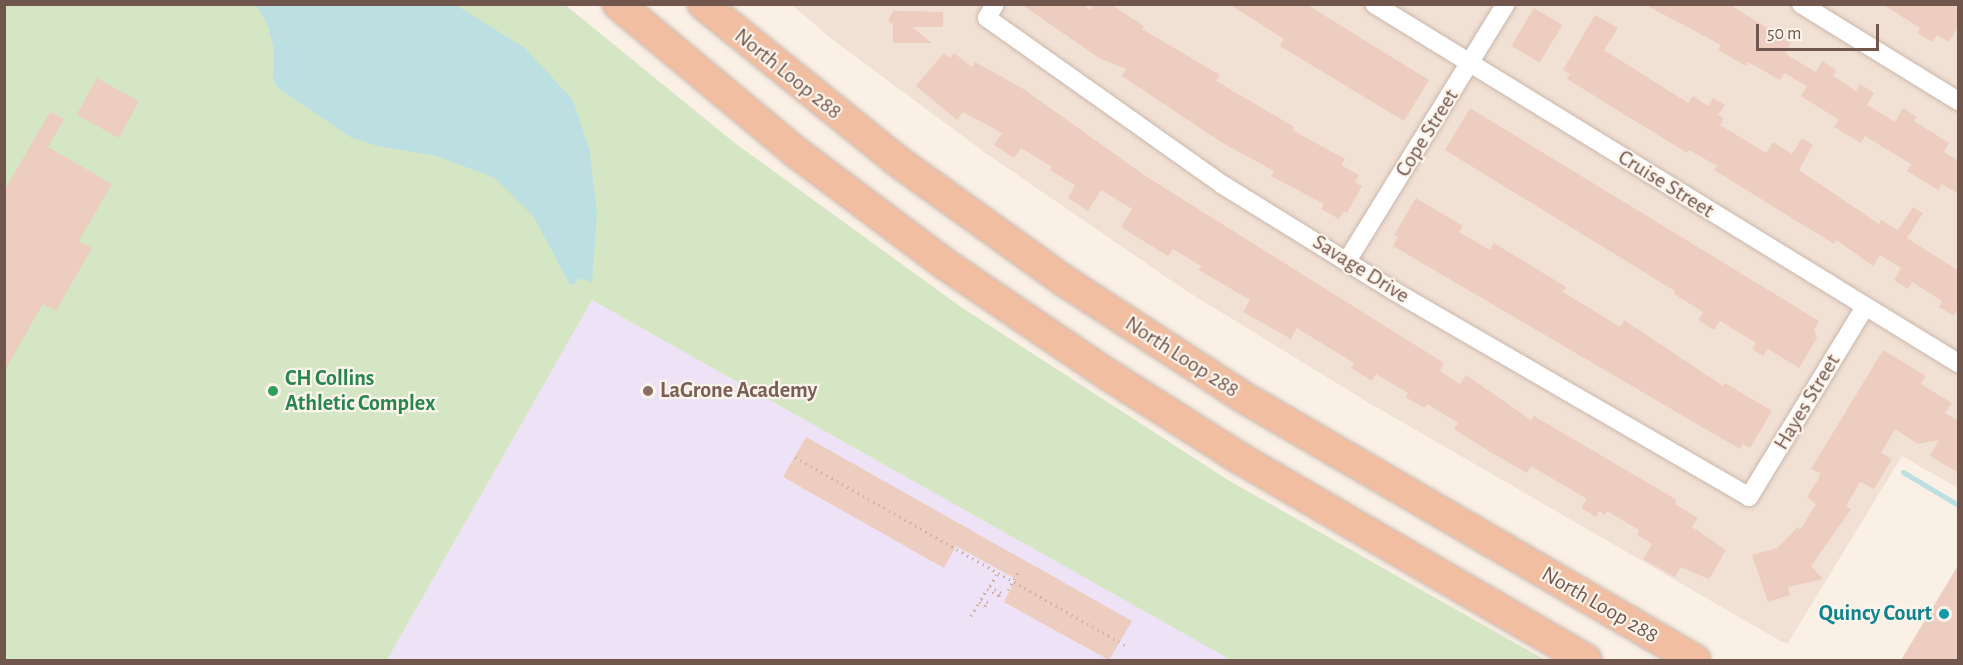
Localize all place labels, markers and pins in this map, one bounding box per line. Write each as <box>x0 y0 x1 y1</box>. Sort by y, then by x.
place label: CH Collins Athletic Complex <box>285 365 435 416</box>
place label: LaGrone Academy <box>660 378 817 404</box>
marker: CH Collins Athletic Complex <box>266 384 280 398</box>
marker: LaGrone Academy <box>641 384 655 398</box>
place label: Quincy Court <box>1819 601 1932 627</box>
marker: Quincy Court <box>1937 607 1951 621</box>

